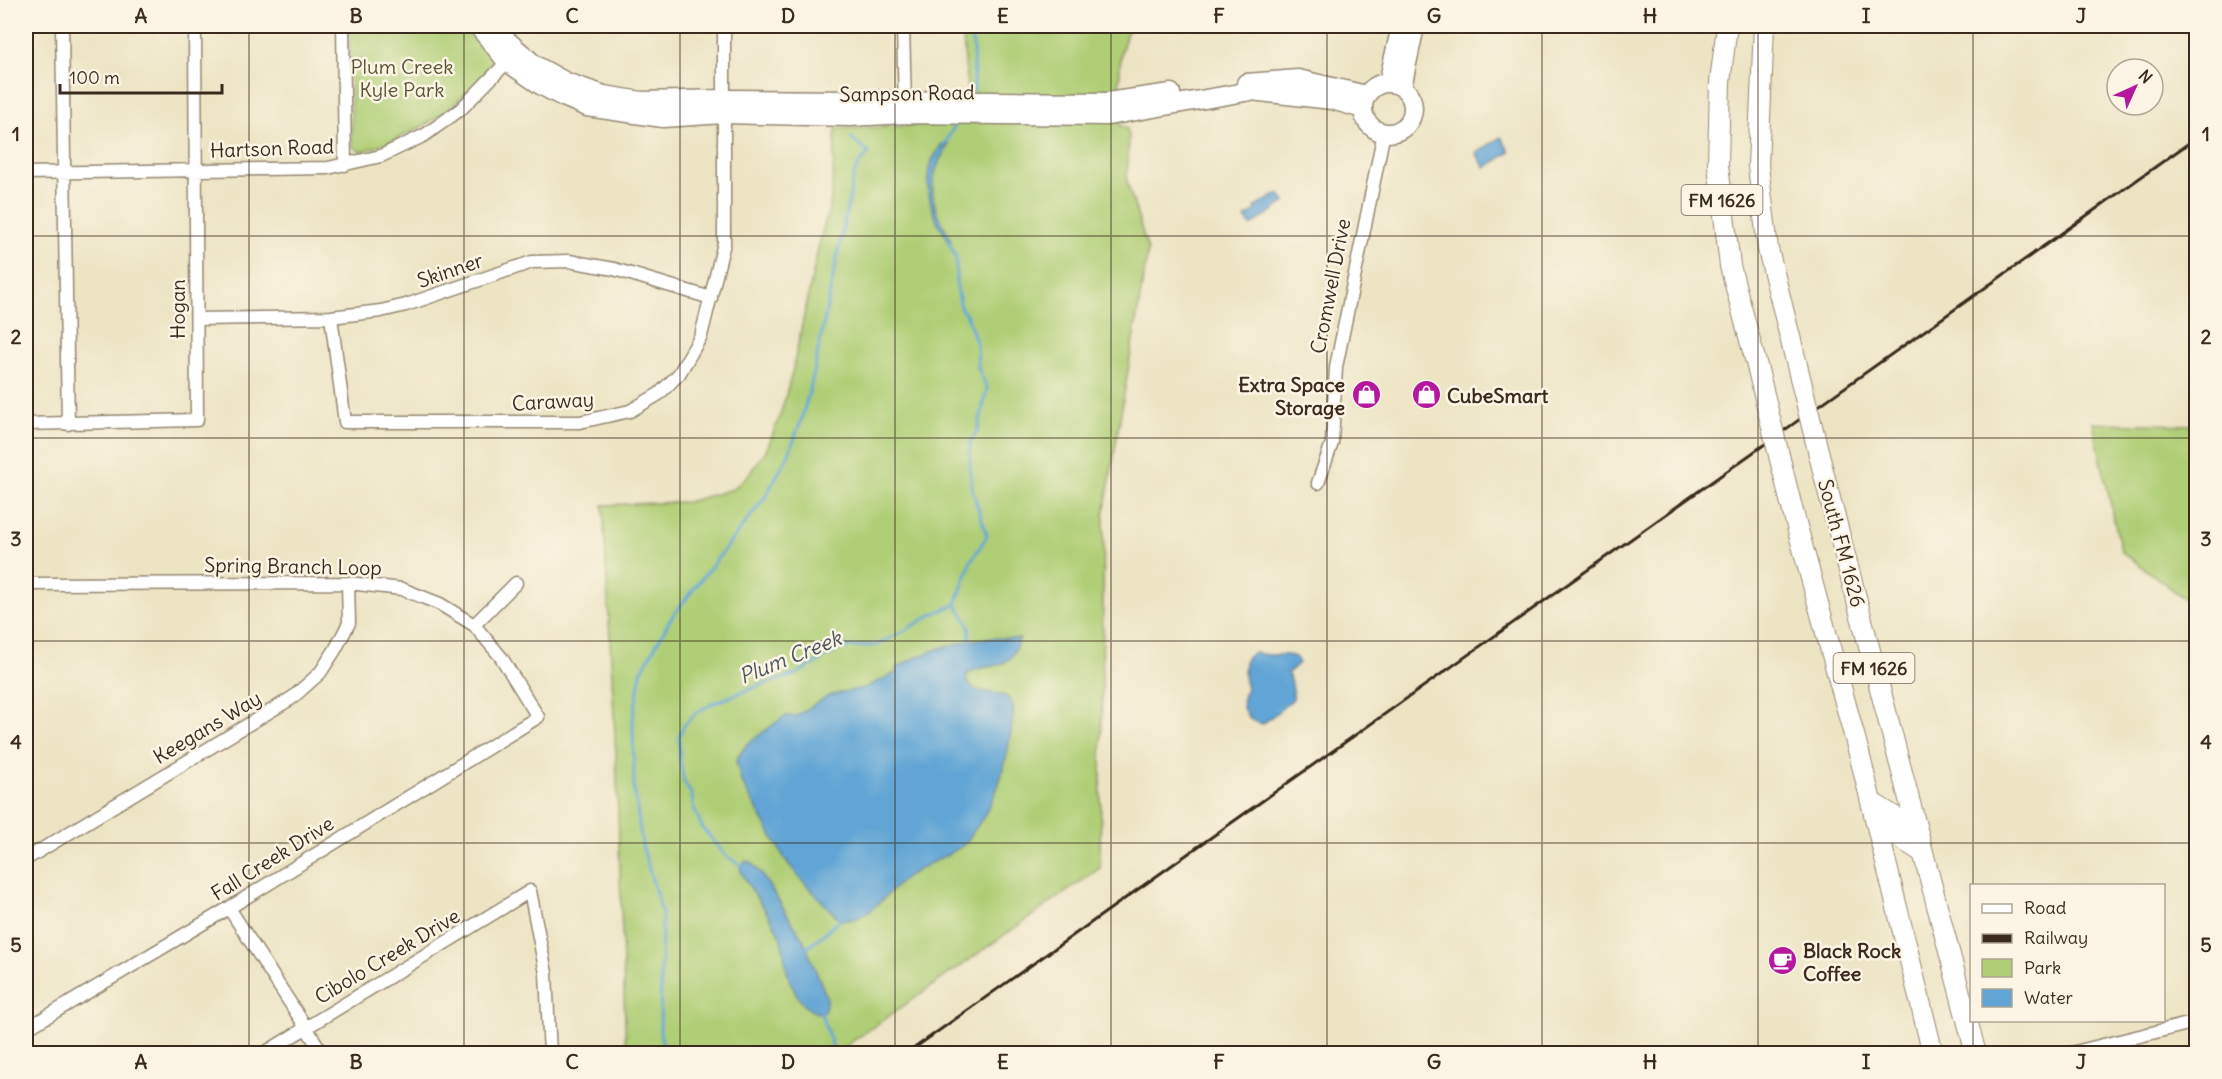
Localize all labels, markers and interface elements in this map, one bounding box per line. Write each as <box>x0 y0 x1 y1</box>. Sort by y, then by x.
text: A <box>135 3 148 28</box>
text: B <box>349 3 363 28</box>
text: C <box>565 3 579 28</box>
text: D <box>781 3 795 28</box>
text: E <box>997 3 1009 28</box>
text: F <box>1213 3 1225 28</box>
text: G <box>1427 3 1441 28</box>
text: H <box>1643 3 1657 28</box>
text: I <box>1862 3 1871 28</box>
text: J <box>2076 3 2087 28</box>
park label: Plum Creek Kyle Park <box>351 54 453 102</box>
scale bar <box>60 57 222 95</box>
north arrow <box>2105 57 2165 117</box>
text: N <box>2135 65 2157 87</box>
text: 100 m <box>69 66 120 89</box>
street label: Sampson Road <box>839 79 975 107</box>
text: 1 <box>12 121 20 146</box>
text: 1 <box>2202 121 2210 146</box>
street label: Hartson Road <box>209 133 335 163</box>
road number: FM 1626 <box>1682 185 1762 215</box>
street label: Cromwell Drive <box>1305 216 1355 356</box>
street label: Skinner <box>414 247 486 293</box>
street label: Hogan <box>165 279 190 339</box>
text: 2 <box>11 324 22 349</box>
text: 2 <box>2201 324 2212 349</box>
place label: Extra Space Storage <box>1238 372 1345 420</box>
shop icon: Extra Space Storage <box>1350 379 1382 411</box>
shop icon: CubeSmart <box>1410 379 1442 411</box>
place label: CubeSmart <box>1447 383 1549 408</box>
street label: Caraway <box>511 386 595 416</box>
street label: South FM 1626 <box>1813 476 1871 610</box>
text: 3 <box>10 526 22 551</box>
text: 3 <box>2200 526 2212 551</box>
street label: Spring Branch Loop <box>204 552 382 580</box>
water label: Plum Creek <box>735 624 846 690</box>
road number: FM 1626 <box>1834 653 1914 683</box>
street label: Keegans Way <box>148 685 266 769</box>
text: 4 <box>10 729 22 754</box>
text: 4 <box>2200 729 2212 754</box>
street label: Fall Creek Drive <box>206 810 338 906</box>
legend <box>1970 884 2165 1022</box>
text: Road <box>2024 896 2067 919</box>
street label: Cibolo Creek Drive <box>310 903 464 1009</box>
text: Railway <box>2024 926 2088 949</box>
text: 5 <box>10 932 22 957</box>
text: 5 <box>2200 932 2212 957</box>
place label: Black Rock Coffee <box>1803 938 1901 986</box>
cafe icon: Black Rock Coffee <box>1766 945 1798 977</box>
text: Park <box>2024 956 2061 979</box>
text: Water <box>2024 986 2074 1009</box>
text: A <box>135 1049 148 1074</box>
text: B <box>349 1049 363 1074</box>
text: C <box>565 1049 579 1074</box>
text: D <box>781 1049 795 1074</box>
text: E <box>997 1049 1009 1074</box>
text: F <box>1213 1049 1225 1074</box>
text: G <box>1427 1049 1441 1074</box>
text: H <box>1643 1049 1657 1074</box>
text: I <box>1862 1049 1871 1074</box>
text: J <box>2076 1049 2087 1074</box>

